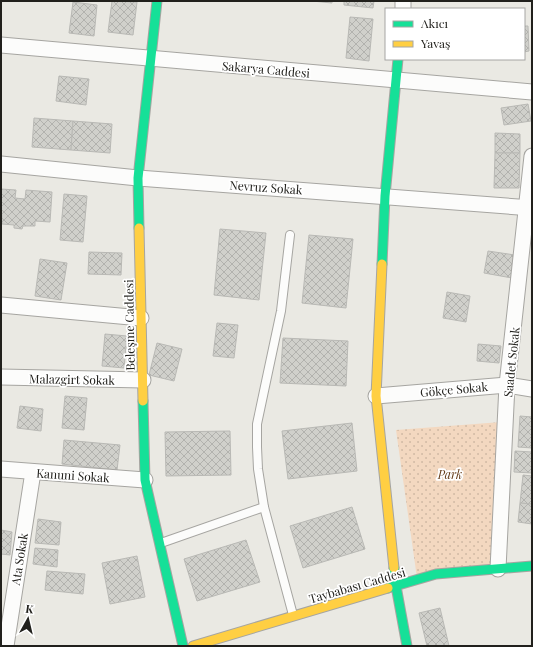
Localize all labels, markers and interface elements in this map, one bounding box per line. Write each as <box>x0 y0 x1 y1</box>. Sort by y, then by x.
legend <box>385 8 525 60</box>
text: Akıcı <box>420 15 449 31</box>
text: Yavaş <box>420 35 450 51</box>
street label: Sakarya Caddesi <box>221 57 311 81</box>
street label: Nevruz Sokak <box>229 176 303 198</box>
street label: Beleşme Caddesi <box>120 279 138 371</box>
street label: Saadet Sokak <box>499 326 523 398</box>
street label: Malazgirt Sokak <box>29 370 115 388</box>
street label: Gökçe Sokak <box>419 378 489 400</box>
street label: Kanuni Sokak <box>36 464 111 486</box>
park label: Park <box>437 466 462 482</box>
street label: Ata Sokak <box>7 531 31 587</box>
street label: Taybabası Caddesi <box>307 563 408 606</box>
north arrow <box>8 599 48 639</box>
text: K <box>25 601 35 617</box>

